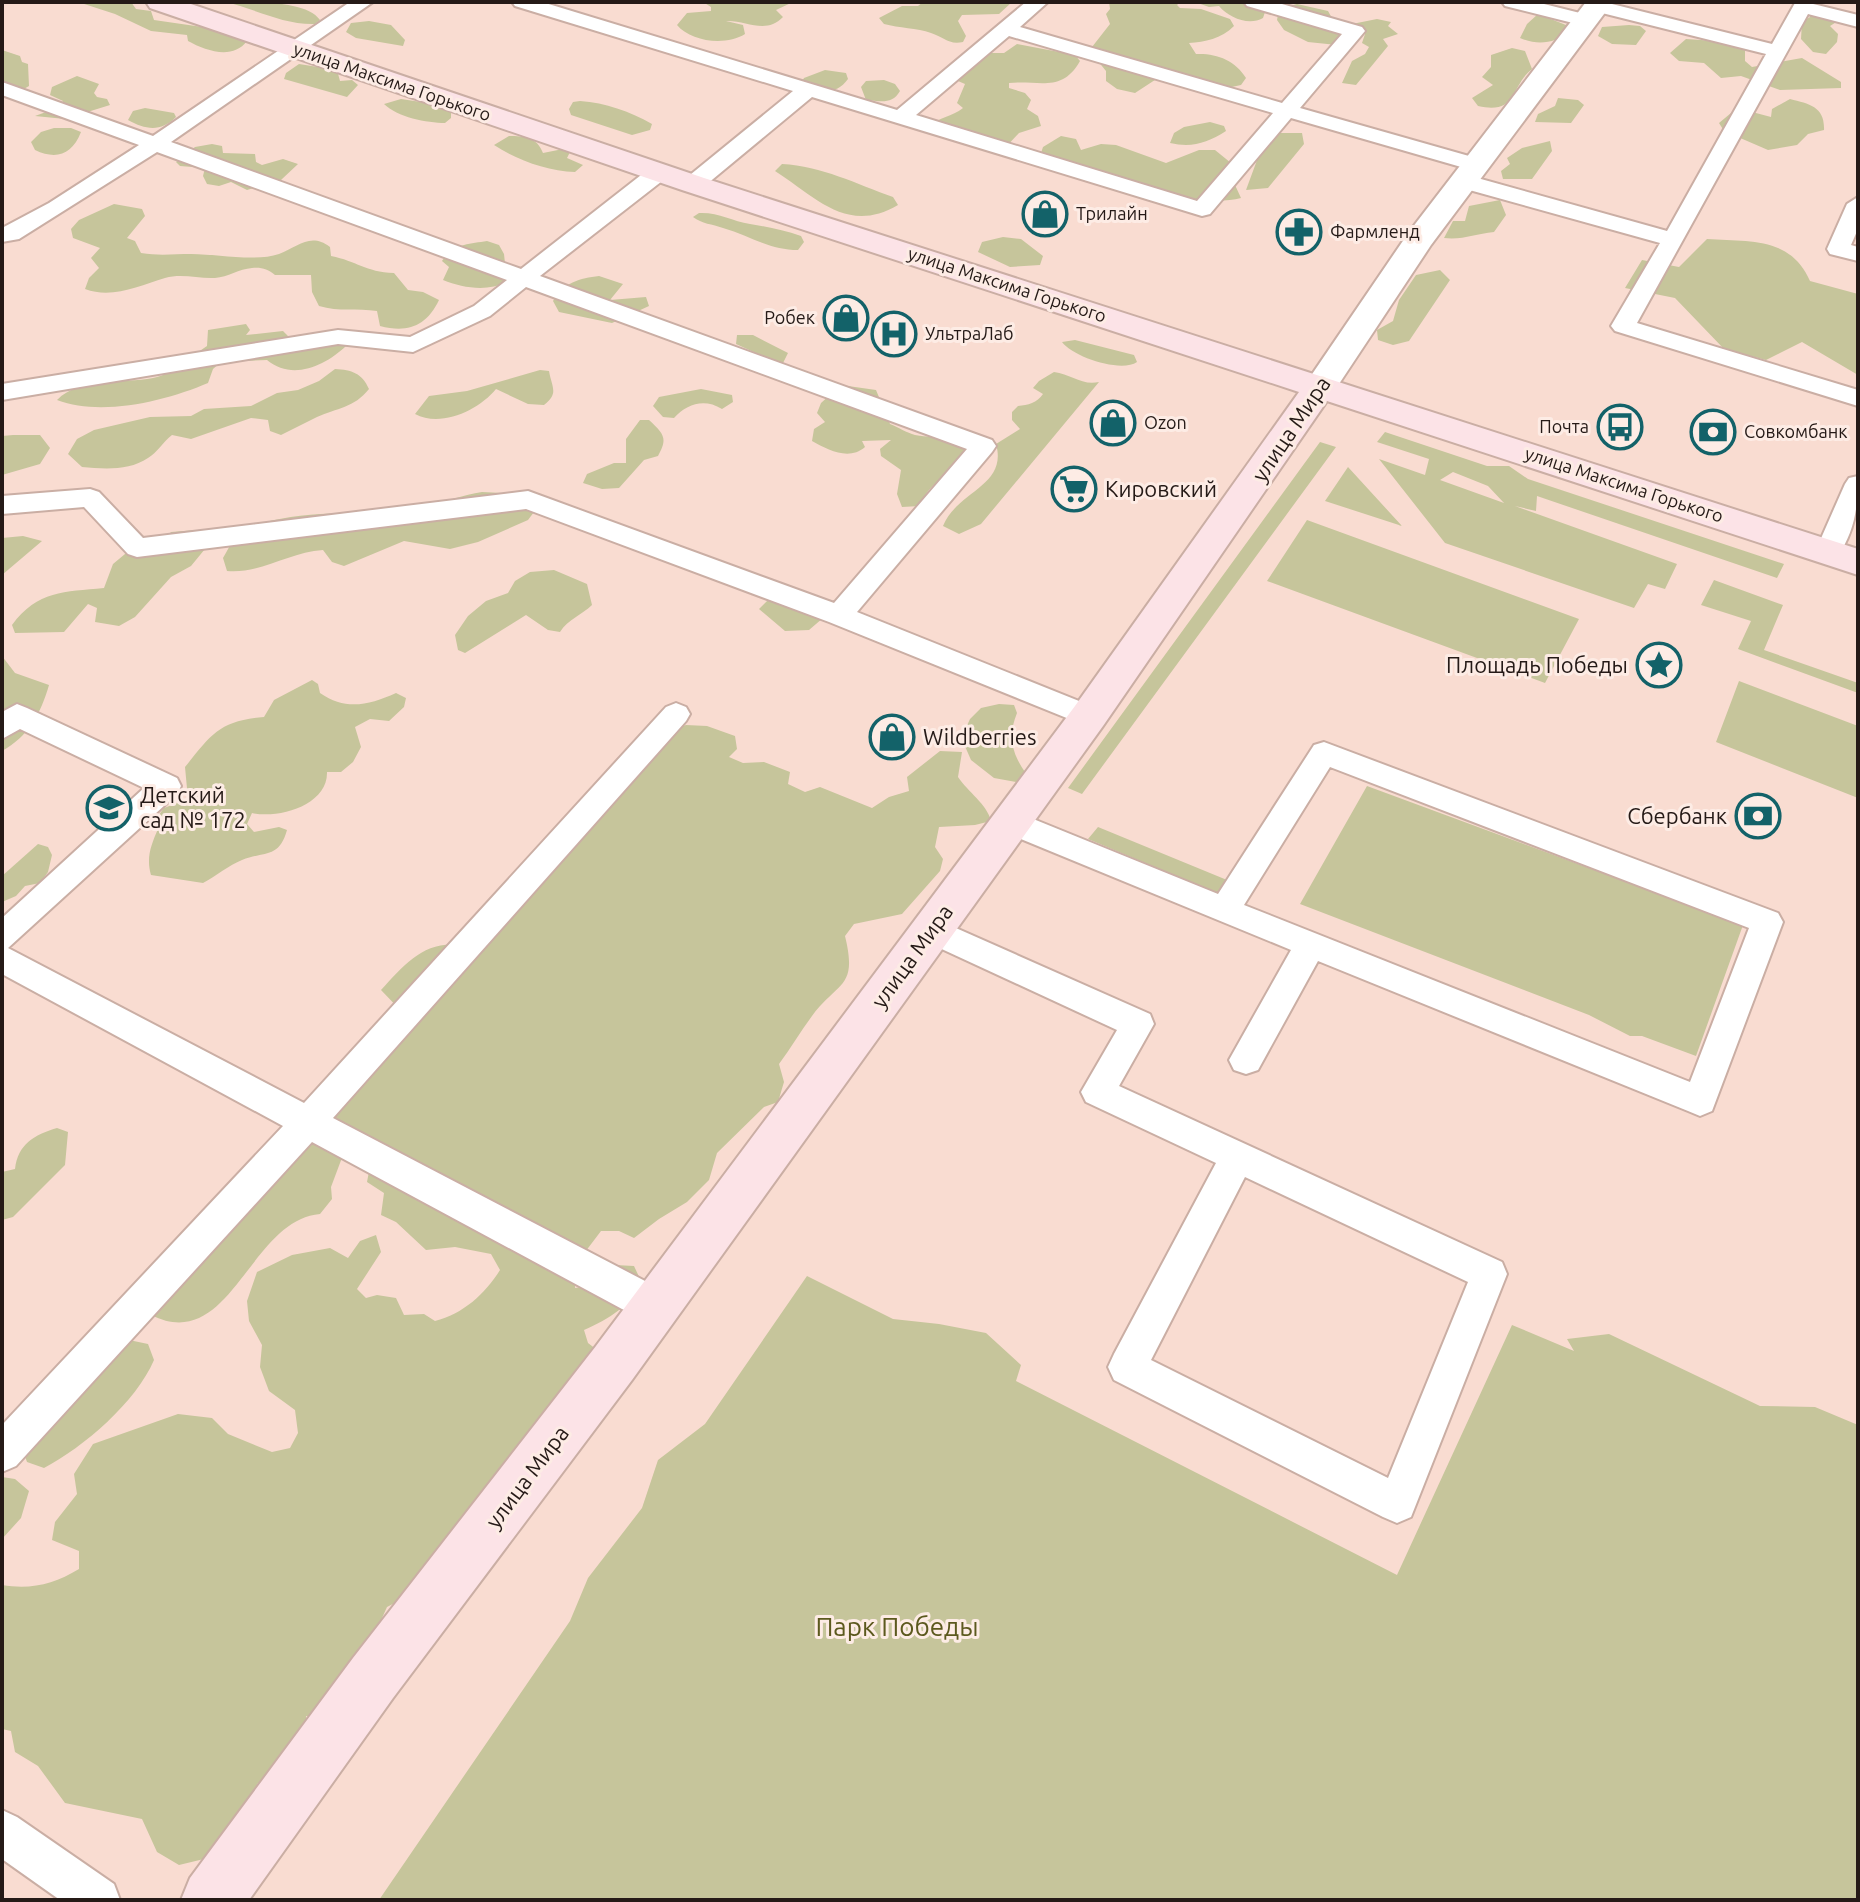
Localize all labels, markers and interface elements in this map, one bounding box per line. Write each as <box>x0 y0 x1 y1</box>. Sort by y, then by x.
street label: улица Максима Горького <box>291 38 494 124</box>
shop icon: Трилайн <box>1021 190 1069 238</box>
place label: Трилайн <box>1076 203 1148 223</box>
pharmacy icon: Фармленд <box>1275 208 1323 256</box>
place label: Фармленд <box>1330 221 1420 241</box>
street label: улица Максима Горького <box>906 242 1109 326</box>
shop icon: Робек <box>822 294 870 342</box>
place label: Робек <box>764 307 815 327</box>
hospital icon: УльтраЛаб <box>870 310 918 358</box>
place label: УльтраЛаб <box>925 323 1013 343</box>
street label: улица Мира <box>1246 371 1335 486</box>
shop icon: Ozon <box>1089 399 1137 447</box>
bus stop icon: Почта <box>1596 403 1644 451</box>
bank icon: Совкомбанк <box>1689 408 1737 456</box>
place label: Ozon <box>1144 412 1187 432</box>
place label: Почта <box>1539 416 1589 436</box>
place label: Совкомбанк <box>1744 421 1848 441</box>
street label: улица Максима Горького <box>1523 442 1726 526</box>
supermarket icon: Кировский <box>1050 465 1098 513</box>
place label: Кировский <box>1105 476 1217 501</box>
place icon: Площадь Победы <box>1635 641 1683 689</box>
place label: Площадь Победы <box>1446 652 1628 677</box>
shop icon: Wildberries <box>868 713 916 761</box>
place label: Wildberries <box>923 724 1037 749</box>
place label: Детский сад № 172 <box>140 782 246 832</box>
school or university icon: Детский сад № 172 <box>85 784 133 832</box>
bank icon: Сбербанк <box>1734 792 1782 840</box>
place label: Сбербанк <box>1627 803 1727 828</box>
street label: улица Мира <box>866 899 957 1012</box>
street label: улица Мира <box>480 1421 573 1533</box>
park label: Парк Победы <box>815 1612 979 1641</box>

